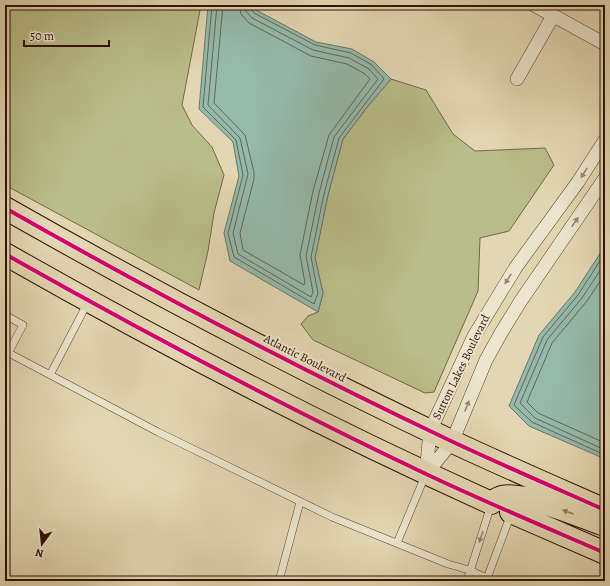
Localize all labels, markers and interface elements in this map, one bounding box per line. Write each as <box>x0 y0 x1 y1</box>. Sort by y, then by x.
scale bar <box>24 22 109 48</box>
text: 50 m <box>30 28 54 44</box>
one-way arrow <box>580 168 588 178</box>
one-way arrow <box>571 217 579 227</box>
one-way arrow <box>505 273 512 284</box>
street label: Sutton Lakes Boulevard <box>429 311 494 422</box>
street label: Atlantic Boulevard <box>260 330 349 386</box>
one-way arrow <box>464 400 470 411</box>
one-way arrow <box>562 509 574 515</box>
north arrow <box>22 524 62 564</box>
one-way arrow <box>477 531 483 543</box>
text: N <box>34 545 45 561</box>

